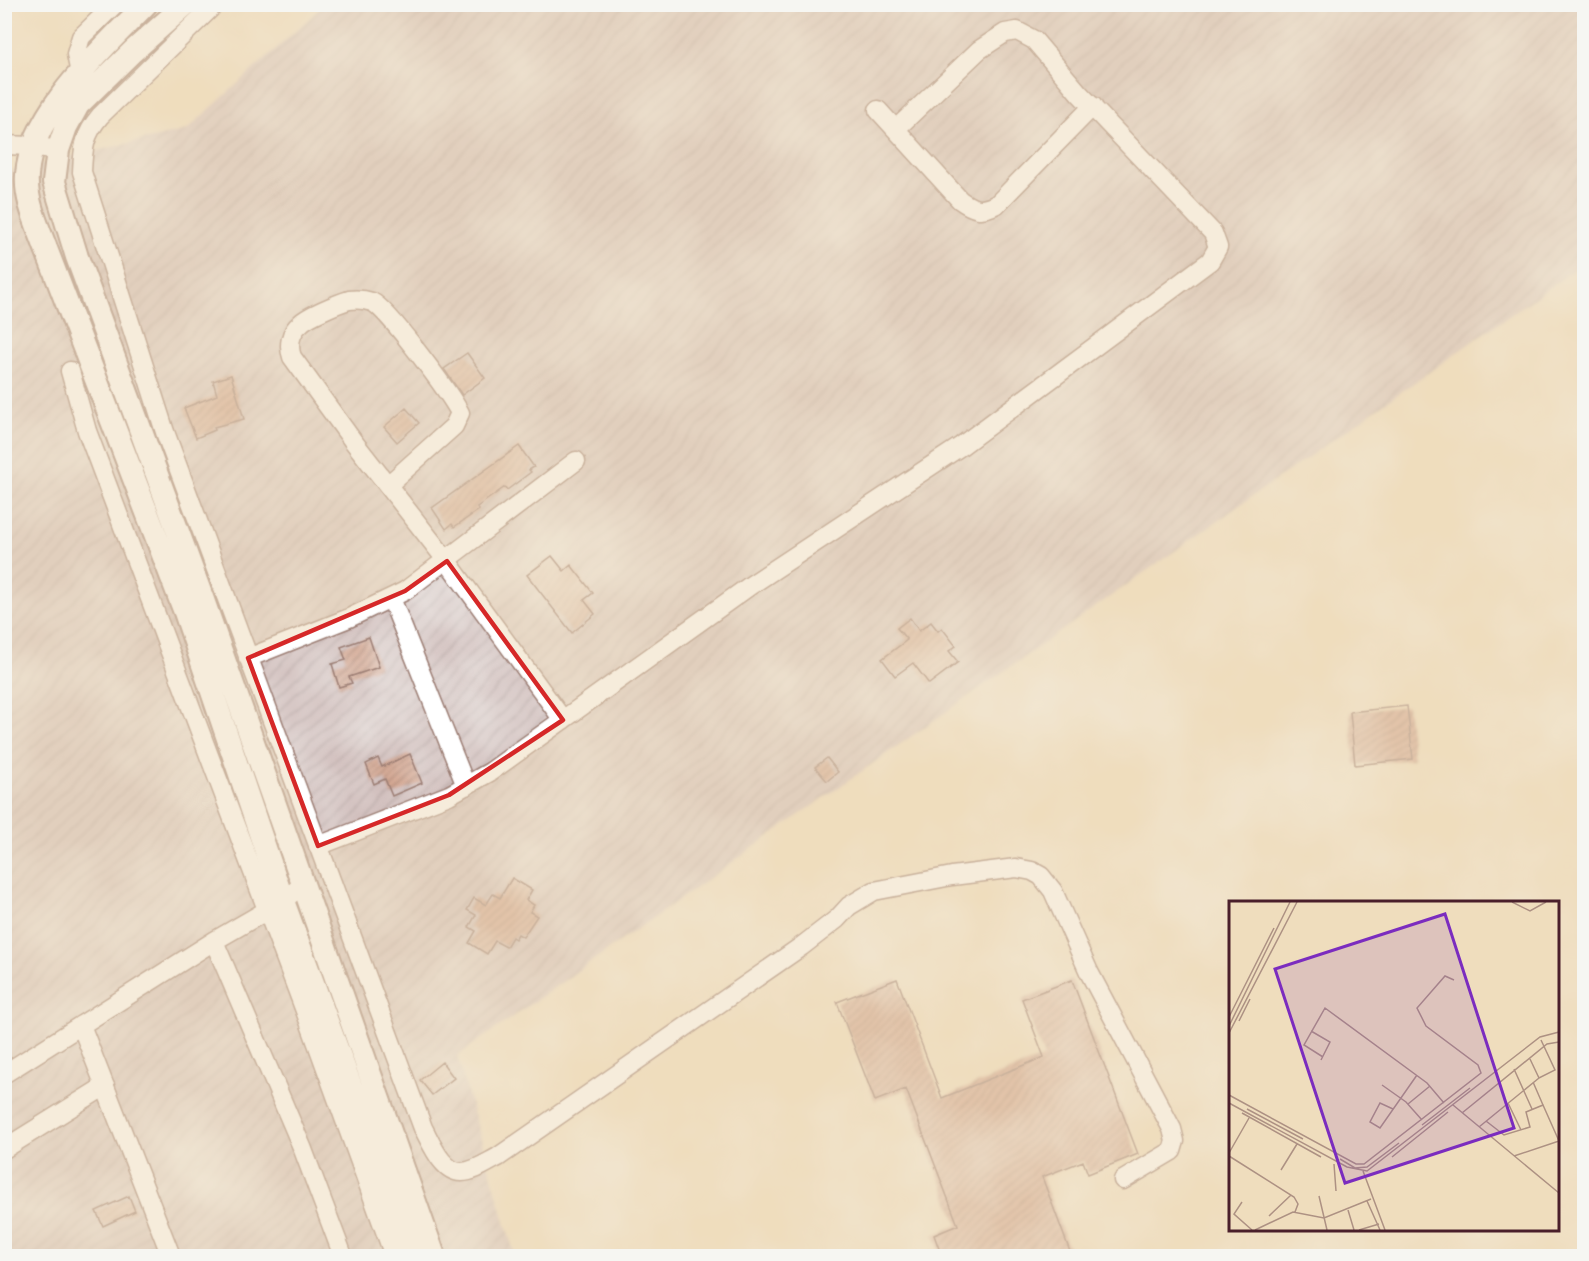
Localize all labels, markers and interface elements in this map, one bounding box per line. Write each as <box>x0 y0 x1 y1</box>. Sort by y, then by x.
inset map <box>1229 901 1559 1231</box>

